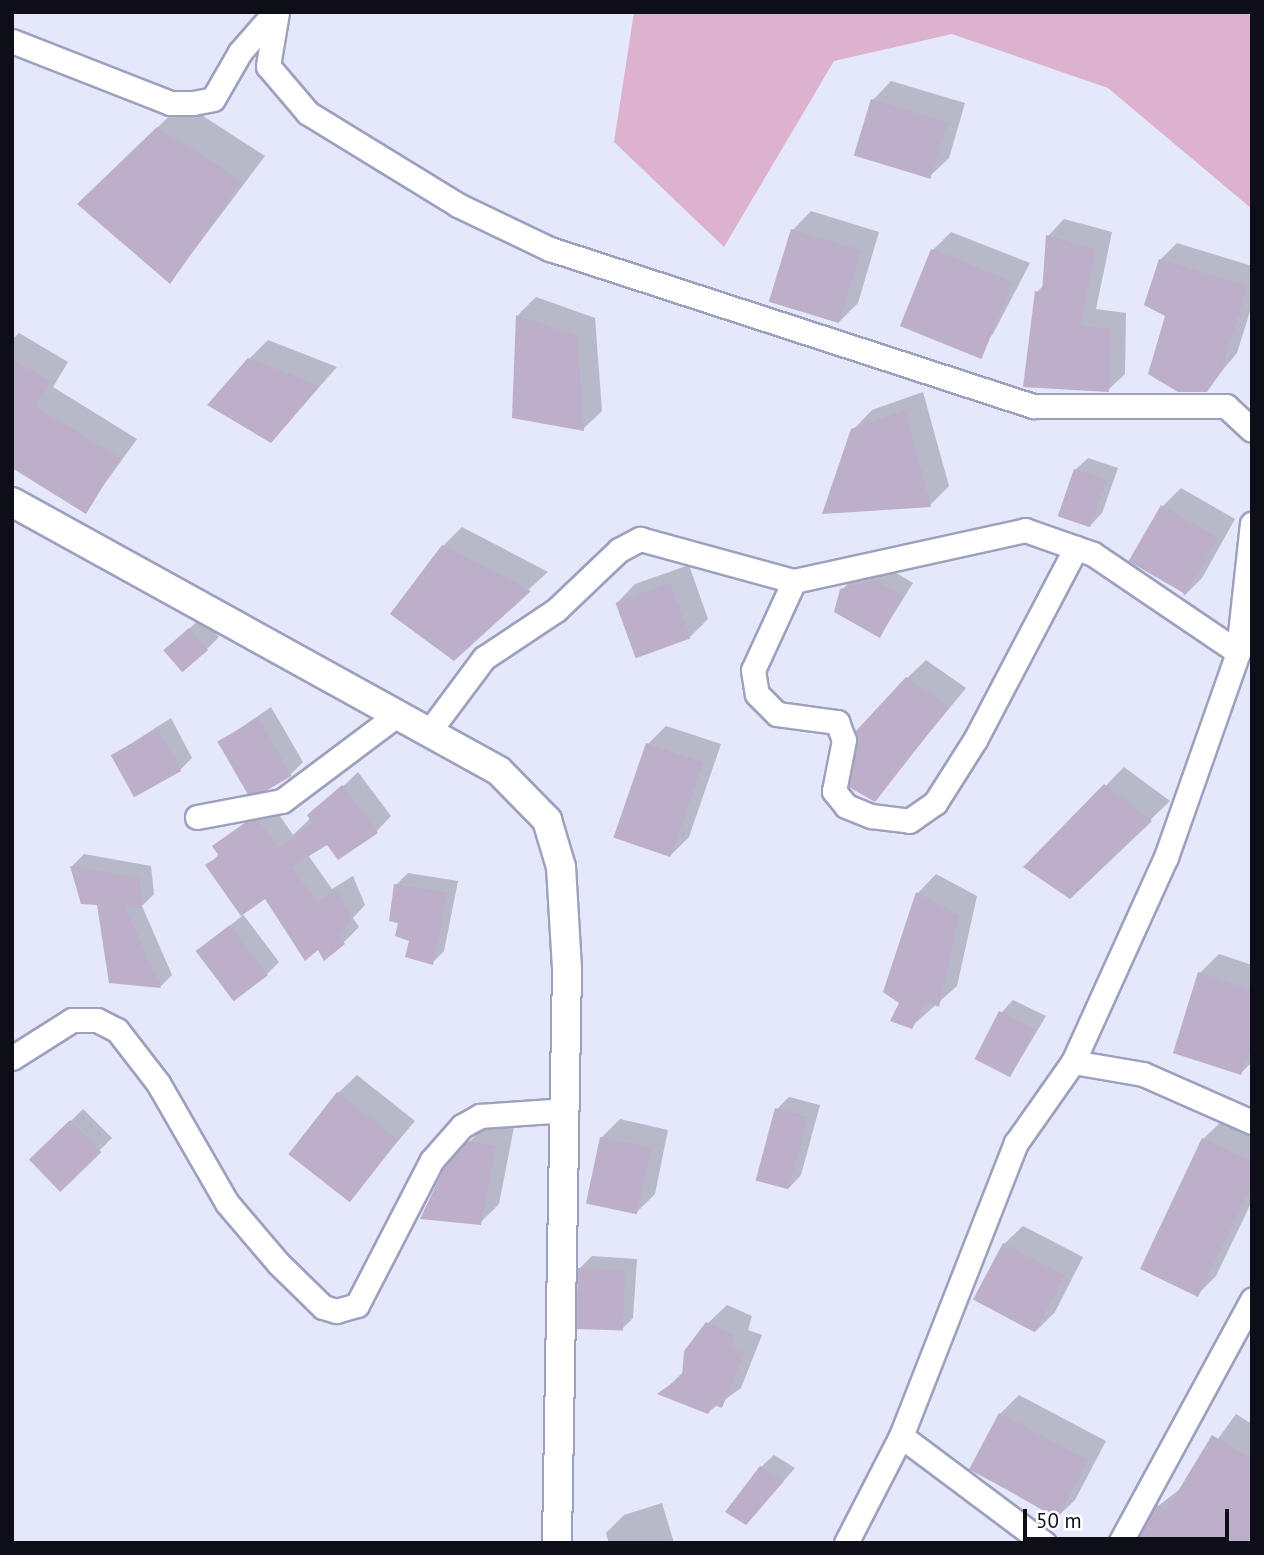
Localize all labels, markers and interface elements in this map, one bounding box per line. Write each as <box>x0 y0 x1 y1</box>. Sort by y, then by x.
scale bar <box>1026 1496 1232 1540</box>
text: 50 m <box>1036 1507 1082 1534</box>

